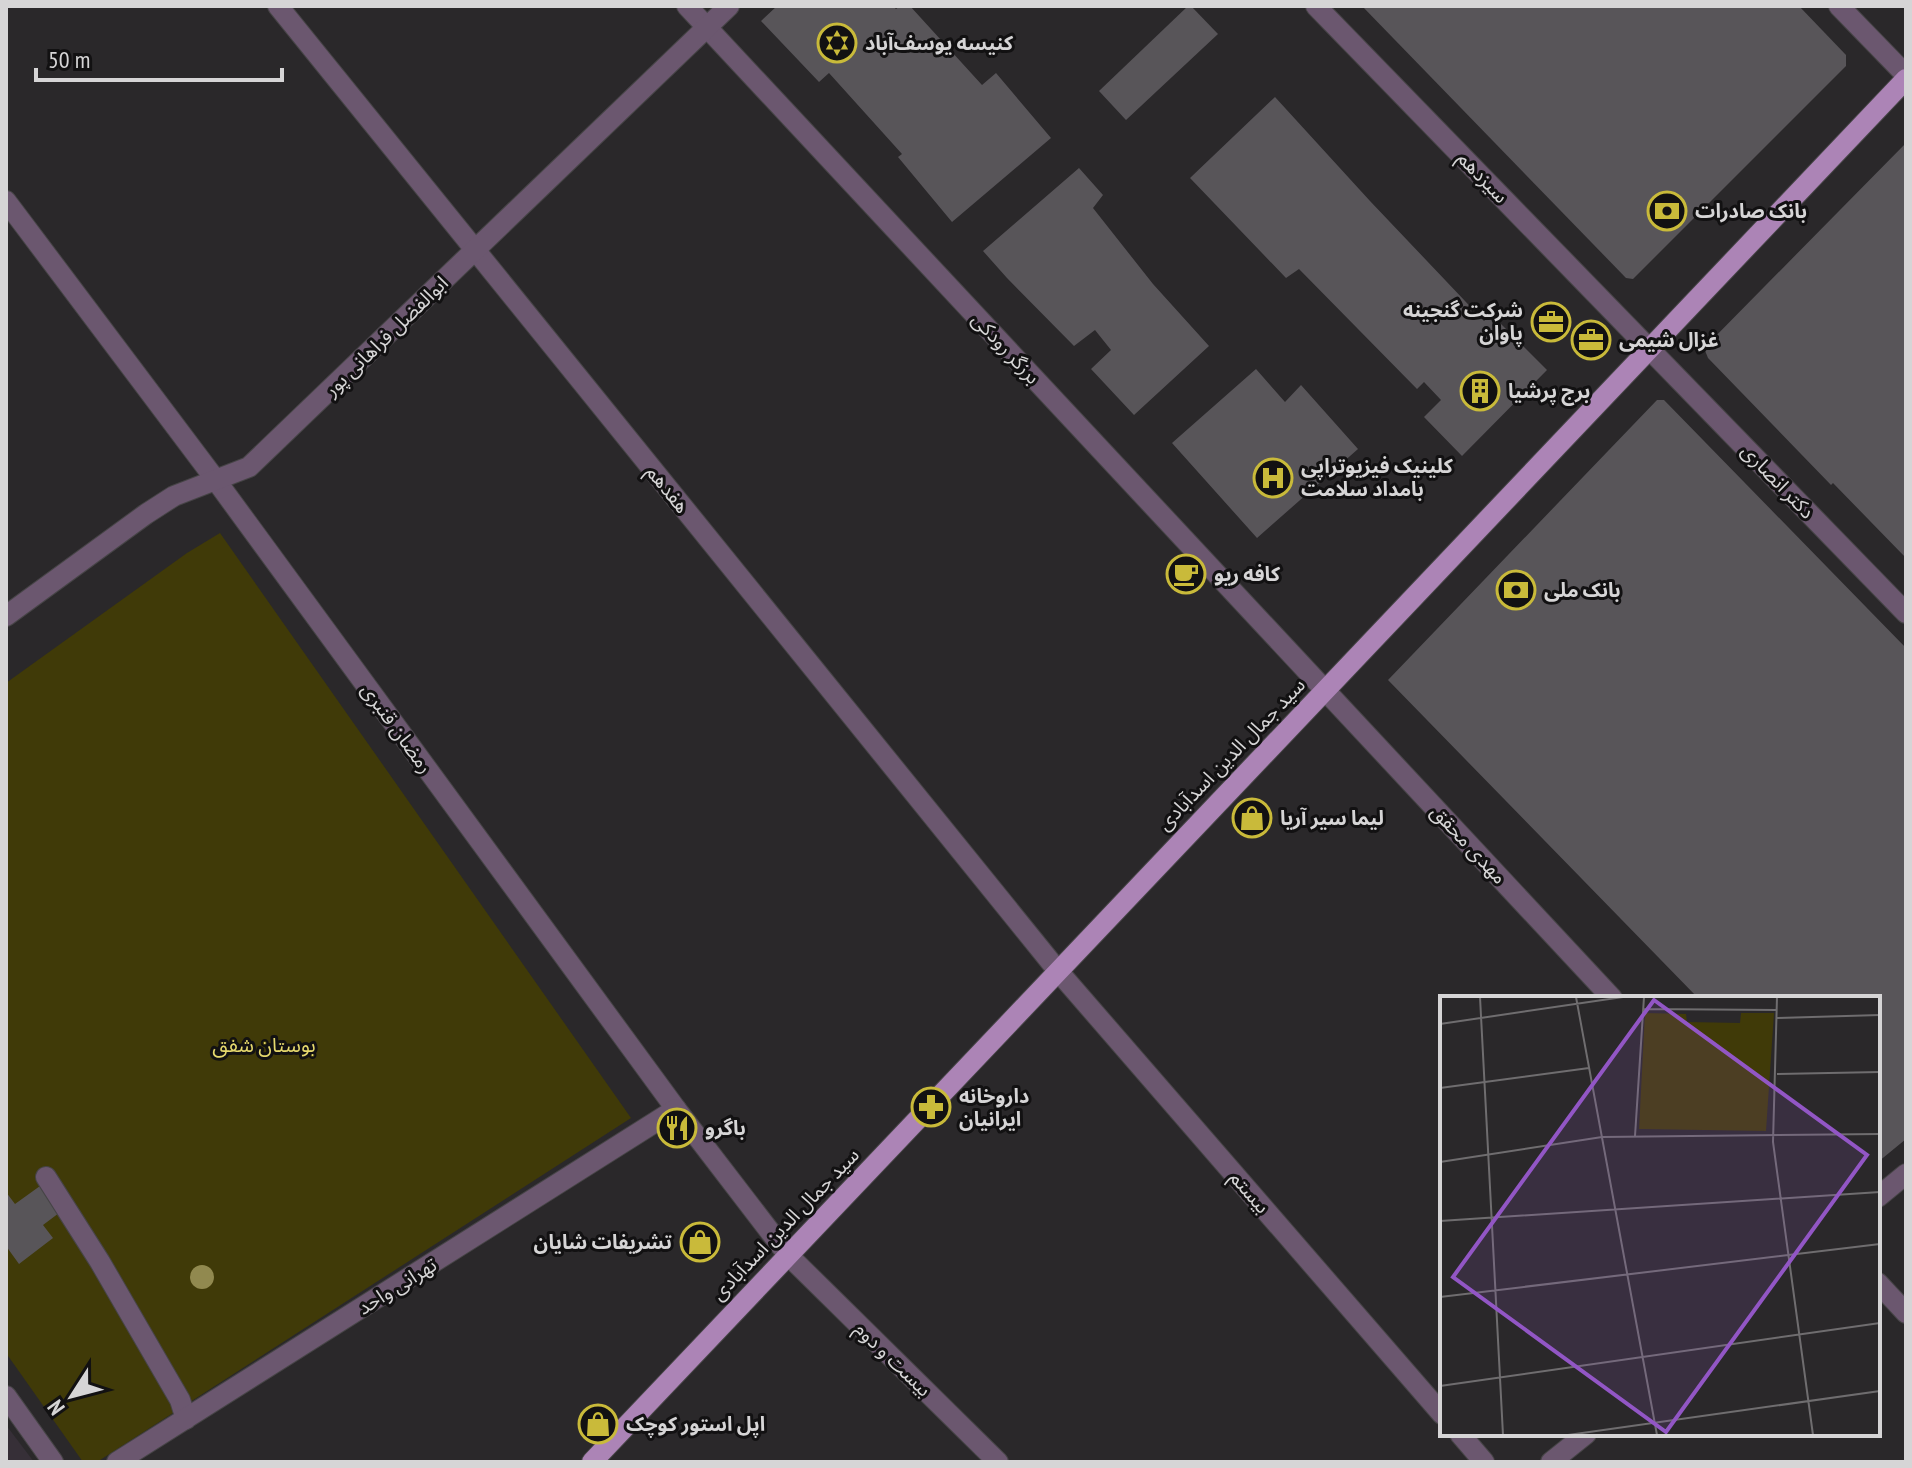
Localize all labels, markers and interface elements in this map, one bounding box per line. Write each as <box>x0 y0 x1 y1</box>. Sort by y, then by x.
synagogue icon: کنیسه یوسف‌آباد <box>816 22 858 64</box>
place label: کنیسه یوسف‌آباد <box>865 30 1014 56</box>
scale bar <box>36 32 282 82</box>
text: 50 m <box>48 44 90 75</box>
street label: سیزدهم <box>1450 145 1514 210</box>
bank icon: بانک صادرات <box>1646 190 1688 232</box>
place label: بانک صادرات <box>1695 198 1807 224</box>
street label: ابوالفضل فراهانی پور <box>318 270 454 403</box>
place label: شرکت گنجینه پاوان <box>1403 297 1523 347</box>
office icon: شرکت گنجینه پاوان <box>1530 301 1572 343</box>
street label: برزگر رودکی <box>966 307 1046 389</box>
office icon: غزال شیمی <box>1570 319 1612 361</box>
place label: غزال شیمی <box>1619 327 1719 353</box>
building icon: برج پرشیا <box>1459 370 1501 412</box>
place label: برج پرشیا <box>1508 378 1590 406</box>
street label: دکتر انصاری <box>1736 438 1820 524</box>
place label: کلینیک فیزیوتراپی بامداد سلامت <box>1301 453 1454 502</box>
hospital icon: کلینیک فیزیوتراپی بامداد سلامت <box>1252 457 1294 499</box>
street label: هفدهم <box>639 460 695 520</box>
cafe icon: کافه ریو <box>1165 553 1207 595</box>
place label: کافه ریو <box>1214 561 1281 587</box>
bank icon: بانک ملی <box>1495 569 1537 611</box>
place label: بانک ملی <box>1544 577 1621 603</box>
street label: سید جمال الدین اسدآبادی <box>1151 672 1311 836</box>
street label: رمضان قنبری <box>355 678 439 778</box>
shop icon: لیما سیر آریا <box>1231 797 1273 839</box>
street label: مهدی محقق <box>1425 799 1513 889</box>
place label: لیما سیر آریا <box>1280 805 1384 831</box>
inset map <box>1440 996 1880 1436</box>
park label: بوستان شفق <box>212 1032 316 1058</box>
place label: داروخانه ایرانیان <box>959 1083 1029 1132</box>
pharmacy icon: داروخانه ایرانیان <box>910 1086 952 1128</box>
restaurant icon: باگرو <box>656 1107 698 1149</box>
place label: باگرو <box>705 1115 746 1141</box>
street label: سید جمال الدین اسدآبادی <box>705 1142 865 1306</box>
street label: بیستم <box>1223 1165 1276 1220</box>
shop icon: تشریفات شایان <box>679 1221 721 1263</box>
place label: تشریفات شایان <box>534 1229 672 1255</box>
street label: تهرانی واحد <box>352 1251 442 1321</box>
street label: بیست و دوم <box>848 1316 937 1404</box>
north arrow <box>32 1356 112 1436</box>
text: N <box>41 1395 71 1421</box>
shop icon: اپل استور کوچک <box>577 1403 619 1445</box>
place label: اپل استور کوچک <box>626 1411 765 1438</box>

